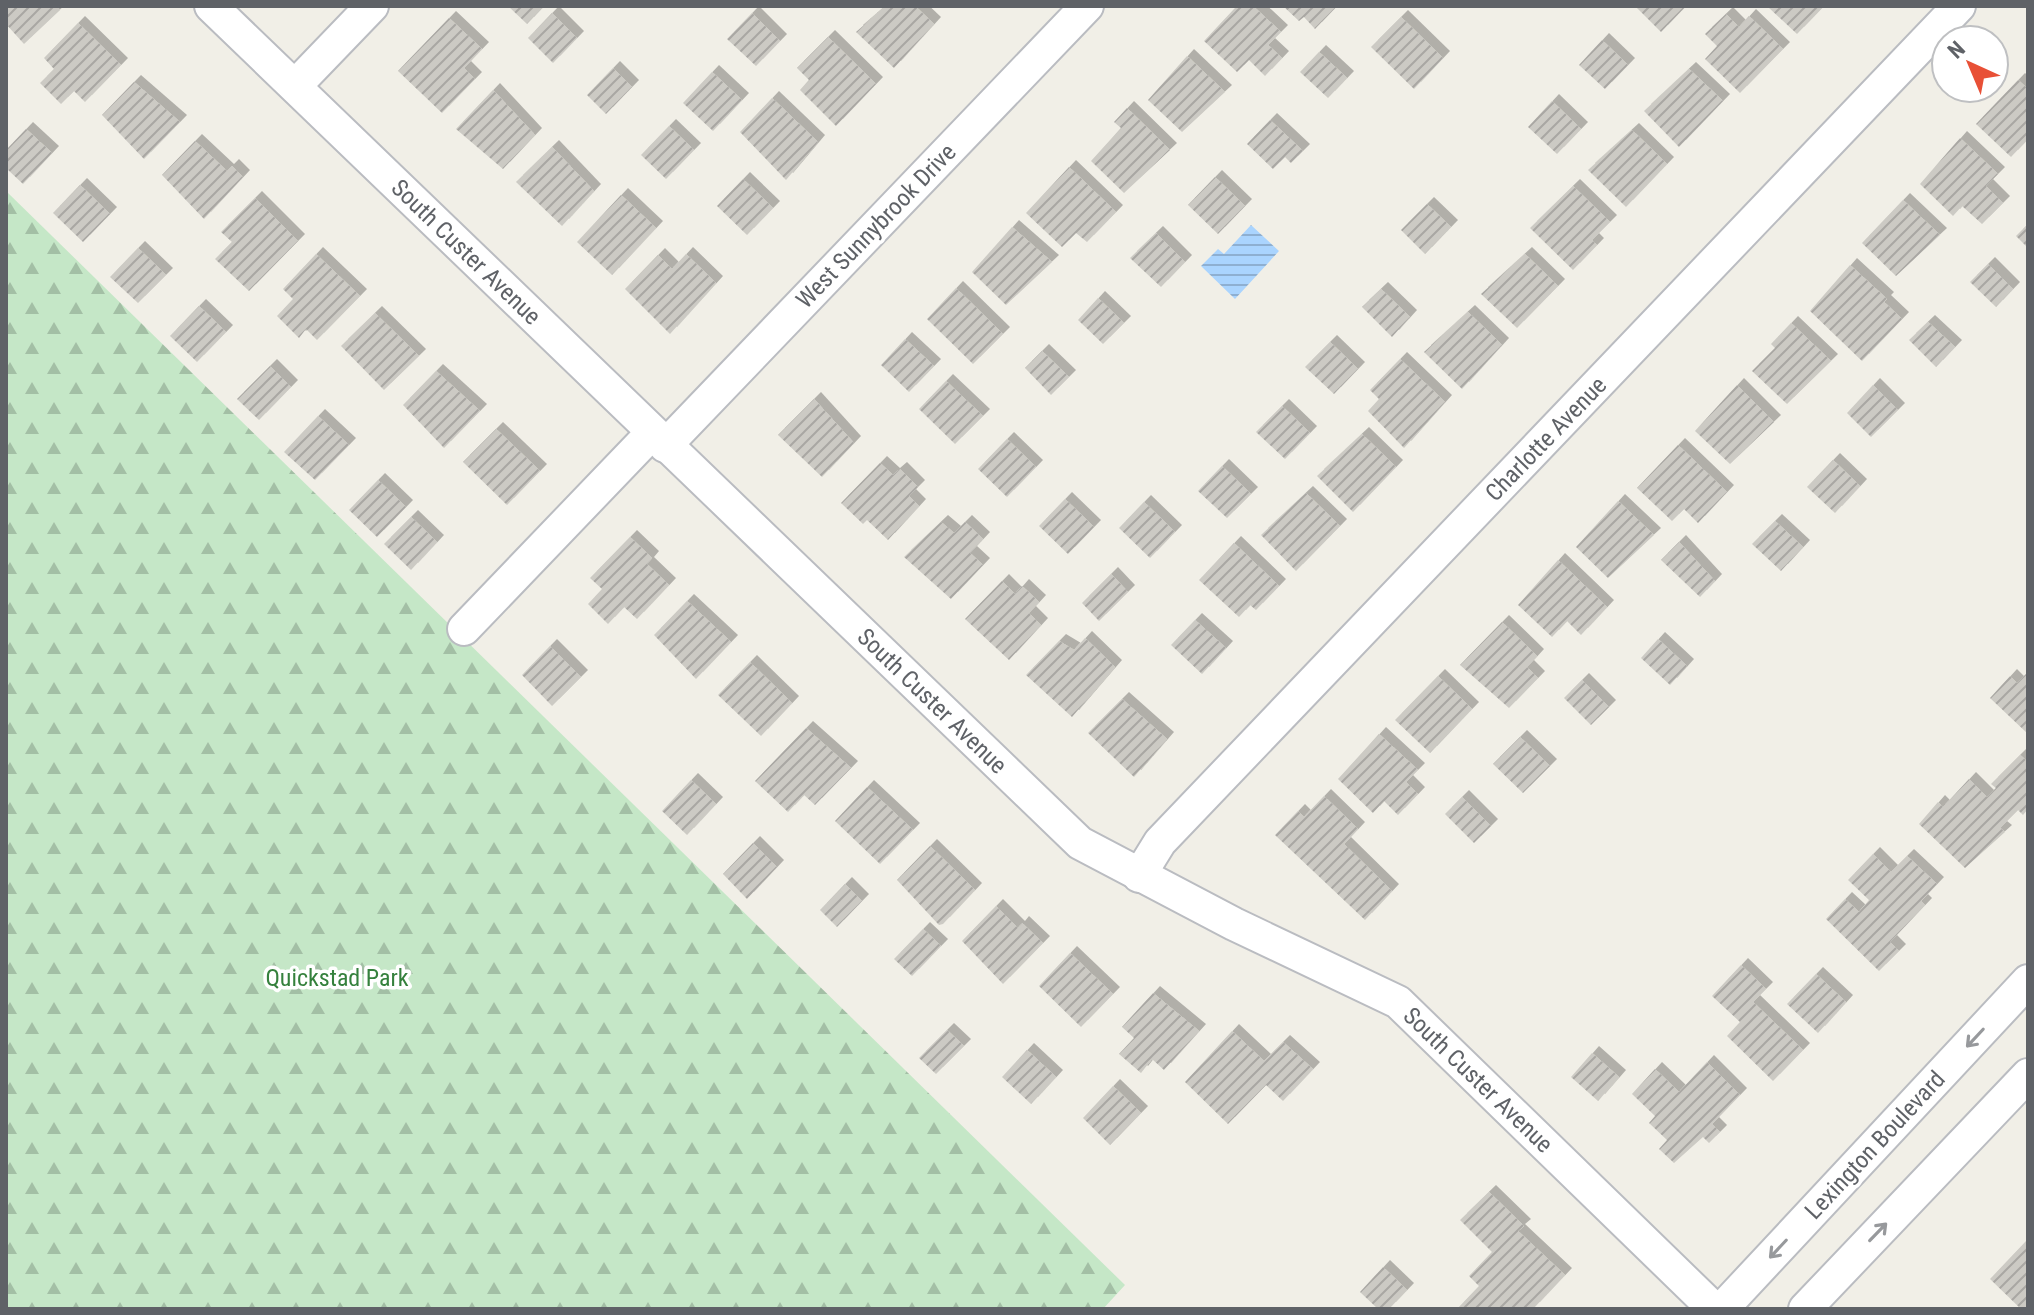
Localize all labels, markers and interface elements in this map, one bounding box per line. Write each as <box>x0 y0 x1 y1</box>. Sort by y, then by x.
north arrow <box>1930 24 2010 104</box>
text: N <box>1943 36 1970 64</box>
street label: West Sunnybrook Drive <box>790 138 962 314</box>
street label: South Custer Avenue <box>386 174 546 330</box>
street label: Charlotte Avenue <box>1480 371 1612 507</box>
street label: South Custer Avenue <box>852 623 1012 779</box>
park label: Quickstad Park <box>265 964 409 992</box>
street label: South Custer Avenue <box>1398 1002 1558 1158</box>
one-way arrow <box>1965 1028 1984 1048</box>
street label: Lexington Boulevard <box>1799 1065 1951 1225</box>
one-way arrow <box>1869 1222 1888 1242</box>
one-way arrow <box>1770 1238 1788 1258</box>

